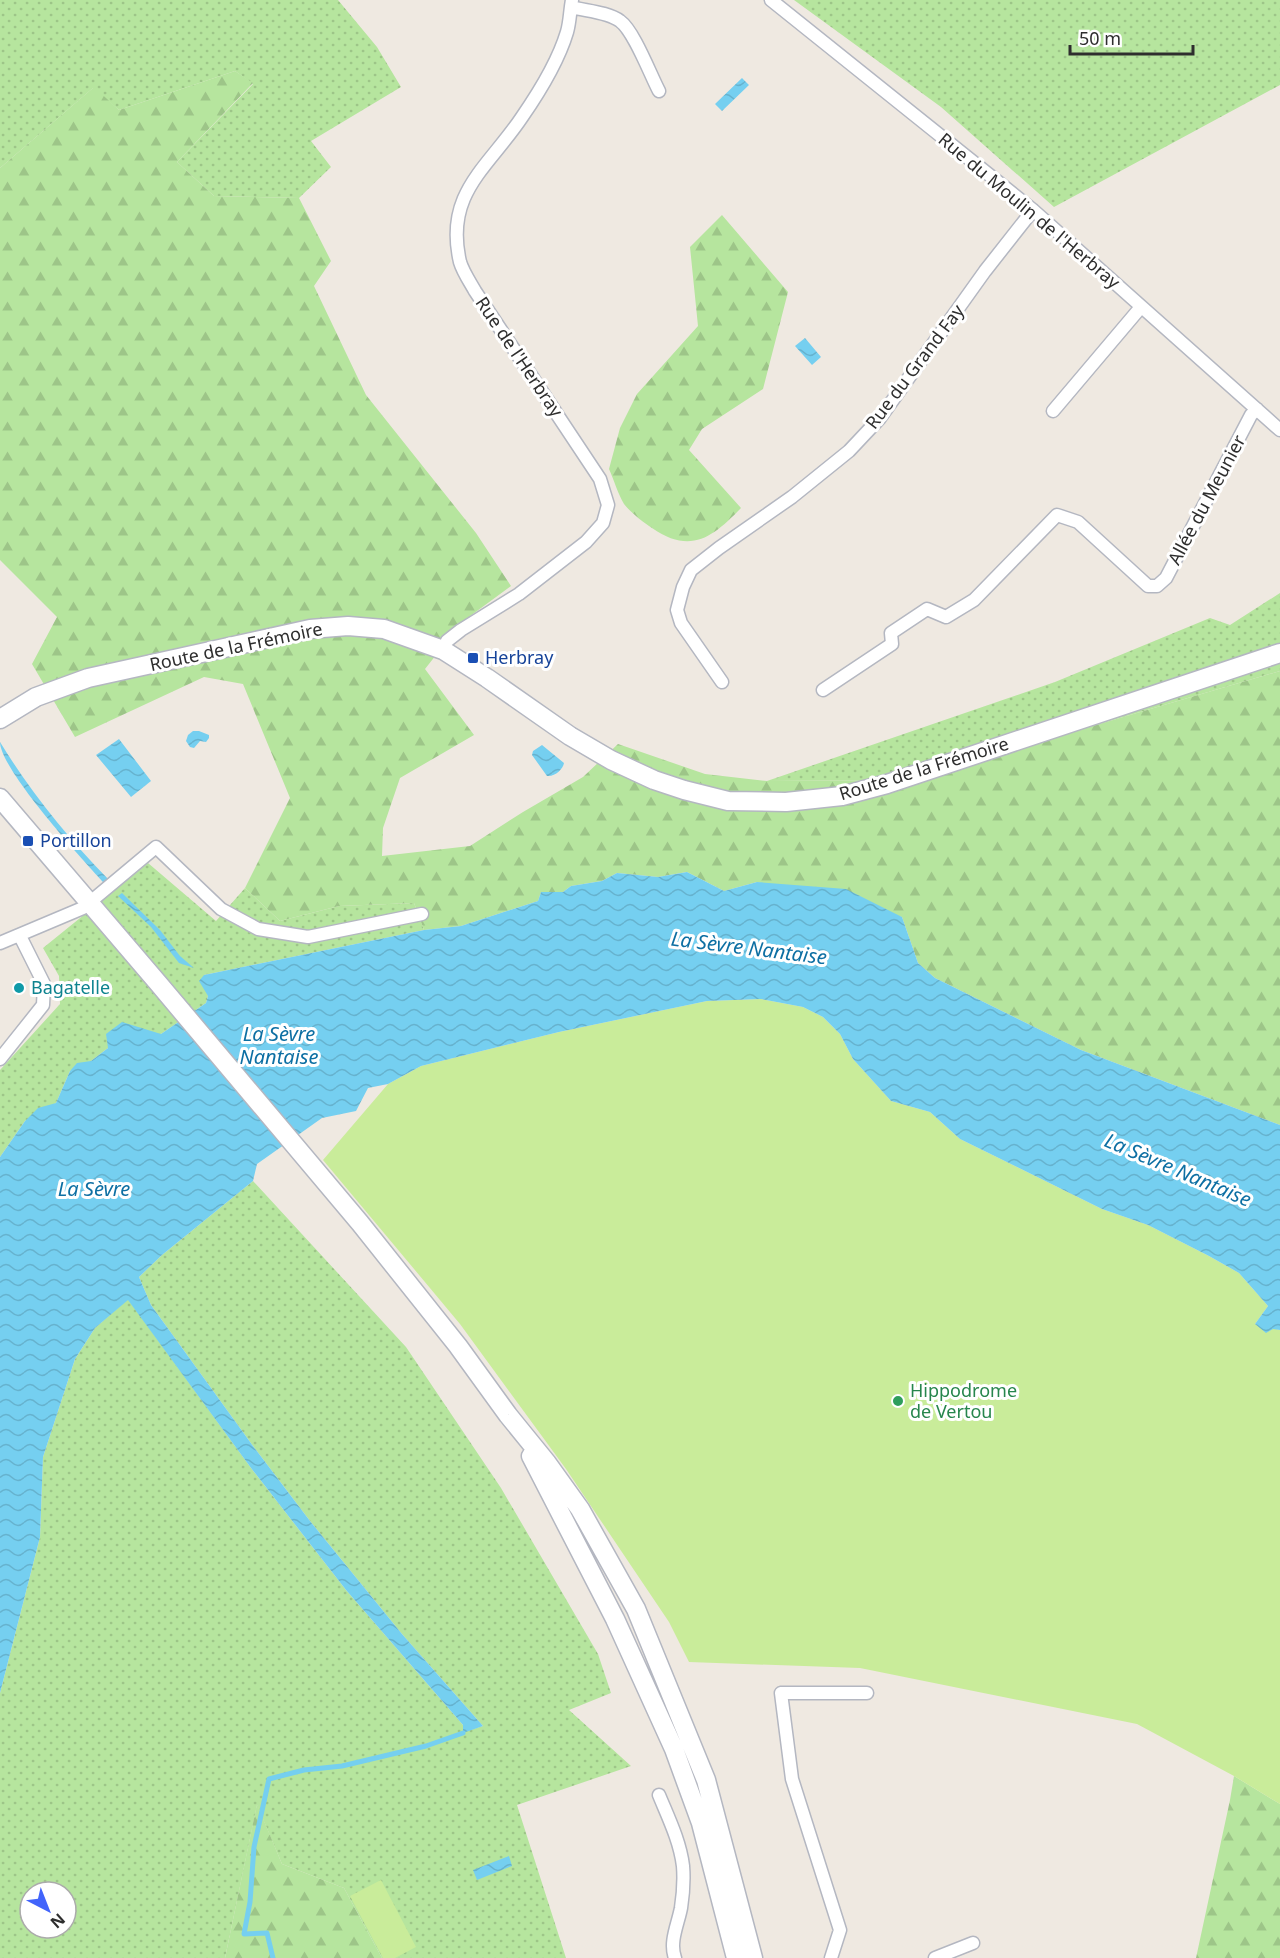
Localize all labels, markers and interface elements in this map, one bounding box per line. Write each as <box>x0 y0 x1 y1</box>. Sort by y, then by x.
scale bar <box>1070 18 1193 56</box>
text: 50 m <box>1079 26 1121 50</box>
street label: Rue du Moulin de l'Herbray <box>934 127 1126 294</box>
street label: Rue de l'Herbray <box>471 292 569 422</box>
street label: Rue du Grand Fay <box>860 299 969 433</box>
street label: Allée du Meunier <box>1162 430 1251 569</box>
street label: Route de la Frémoire <box>147 616 324 676</box>
place label: Herbray <box>485 645 554 669</box>
marker: Herbray <box>466 651 480 665</box>
street label: Route de la Frémoire <box>836 731 1011 805</box>
place label: Portillon <box>40 828 112 852</box>
marker: Portillon <box>21 834 35 848</box>
water label: La Sèvre Nantaise <box>670 925 829 970</box>
place label: Bagatelle <box>31 975 110 999</box>
marker: Bagatelle <box>12 981 26 995</box>
water label: La Sèvre Nantaise <box>240 1020 318 1070</box>
water label: La Sèvre Nantaise <box>1101 1126 1256 1213</box>
water label: La Sèvre <box>58 1175 130 1202</box>
place label: Hippodrome de Vertou <box>910 1378 1017 1423</box>
marker: Hippodrome de Vertou <box>891 1394 905 1408</box>
north arrow <box>18 1880 78 1940</box>
text: N <box>46 1909 70 1934</box>

